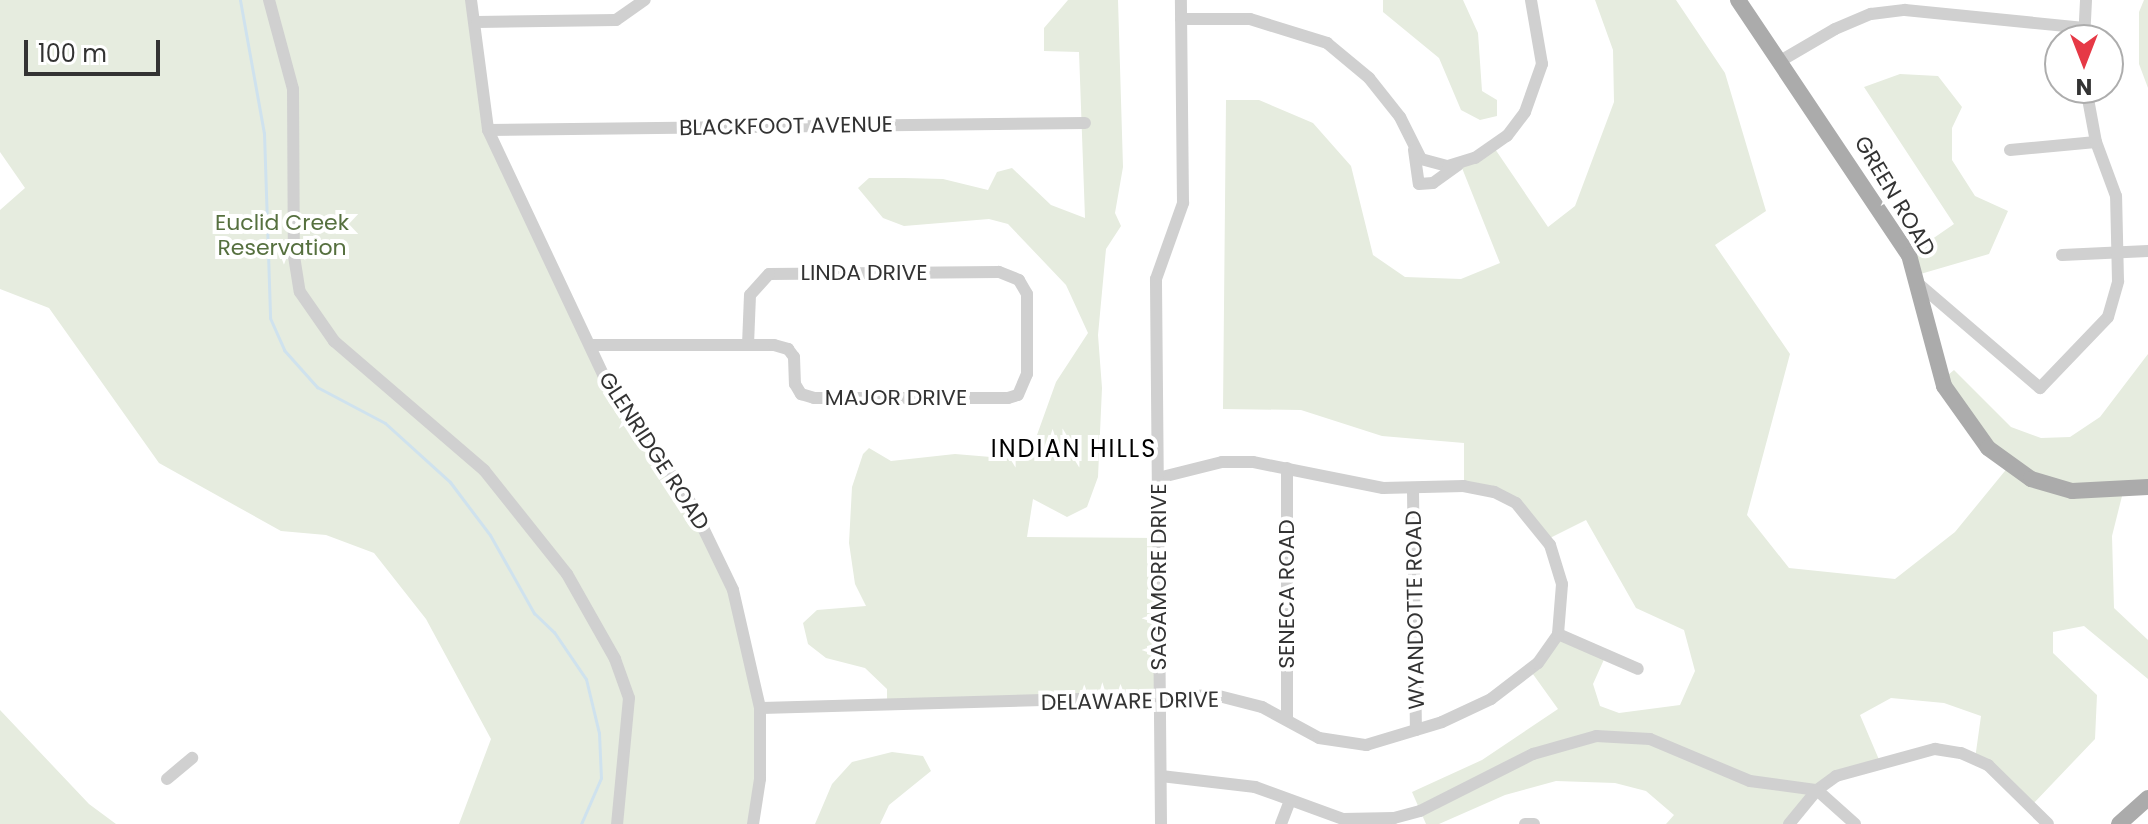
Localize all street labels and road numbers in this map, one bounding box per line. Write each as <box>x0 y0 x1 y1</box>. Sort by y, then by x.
street label: BLACKFOOT AVENUE <box>679 111 893 141</box>
street label: GREEN ROAD <box>1849 131 1941 261</box>
street label: LINDA DRIVE <box>800 260 928 286</box>
street label: GLENRIDGE ROAD <box>593 367 715 535</box>
street label: MAJOR DRIVE <box>825 385 967 411</box>
street label: SAGAMORE DRIVE <box>1146 484 1172 670</box>
street label: WYANDOTTE ROAD <box>1400 510 1430 710</box>
street label: SENECA ROAD <box>1274 519 1300 669</box>
street label: DELAWARE DRIVE <box>1041 686 1219 716</box>

